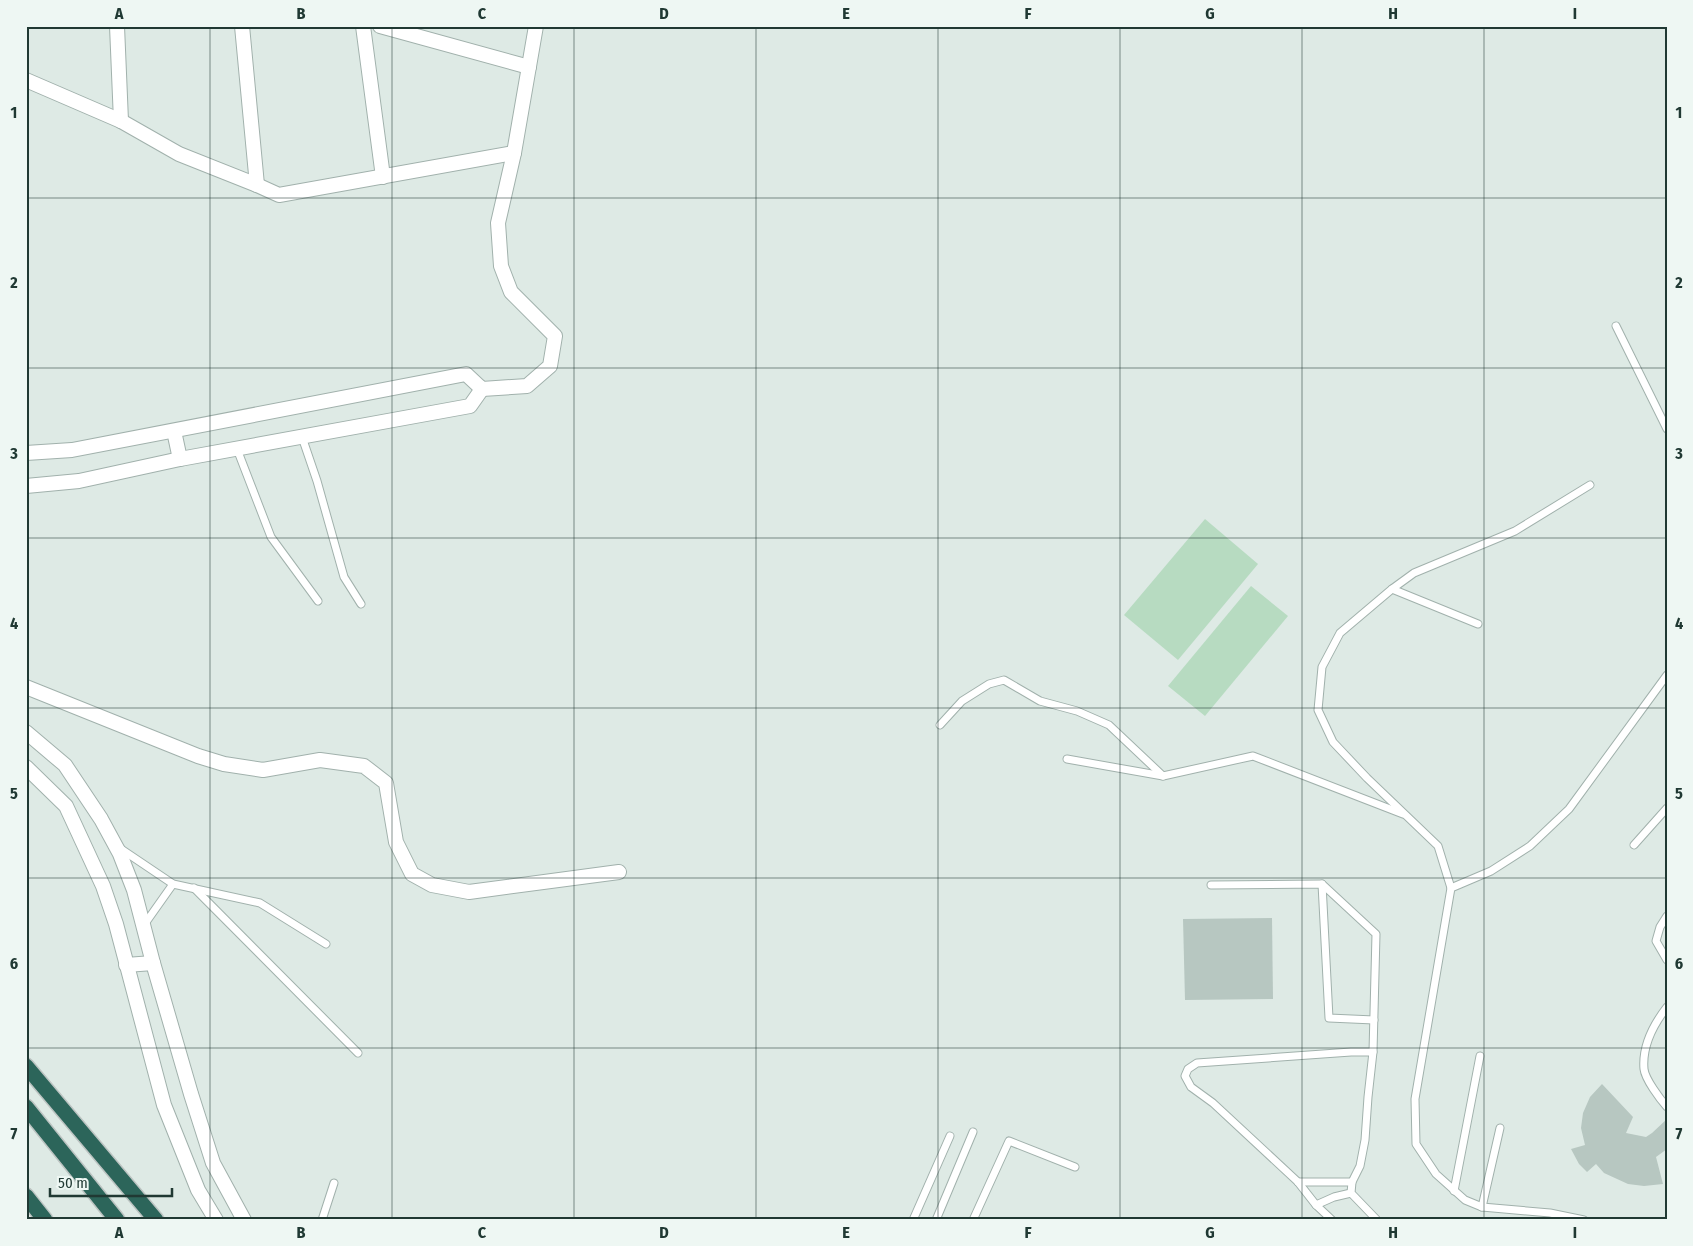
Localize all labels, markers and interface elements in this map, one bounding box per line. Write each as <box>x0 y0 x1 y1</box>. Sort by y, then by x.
text: A <box>114 4 124 23</box>
text: B <box>297 4 306 23</box>
text: C <box>478 4 487 23</box>
text: D <box>659 4 669 23</box>
text: E <box>842 4 850 23</box>
text: F <box>1024 4 1032 23</box>
text: G <box>1205 4 1215 23</box>
text: H <box>1388 4 1398 23</box>
text: I <box>1573 4 1577 23</box>
text: 1 <box>11 103 17 122</box>
text: 1 <box>1676 103 1682 122</box>
text: 2 <box>9 273 18 292</box>
text: 2 <box>1674 273 1683 292</box>
text: 3 <box>9 444 18 463</box>
text: 3 <box>1674 444 1683 463</box>
text: 4 <box>10 614 18 633</box>
text: 4 <box>1675 614 1683 633</box>
text: 5 <box>10 784 18 803</box>
text: 5 <box>1675 784 1683 803</box>
text: 6 <box>10 954 18 973</box>
text: 6 <box>1675 954 1683 973</box>
text: 7 <box>11 1124 18 1143</box>
text: 7 <box>1676 1124 1683 1143</box>
scale bar <box>50 1166 172 1198</box>
text: 50 m <box>58 1174 88 1192</box>
text: A <box>114 1223 124 1242</box>
text: B <box>297 1223 306 1242</box>
text: C <box>478 1223 487 1242</box>
text: D <box>659 1223 669 1242</box>
text: E <box>842 1223 850 1242</box>
text: F <box>1024 1223 1032 1242</box>
text: G <box>1205 1223 1215 1242</box>
text: H <box>1388 1223 1398 1242</box>
text: I <box>1573 1223 1577 1242</box>

